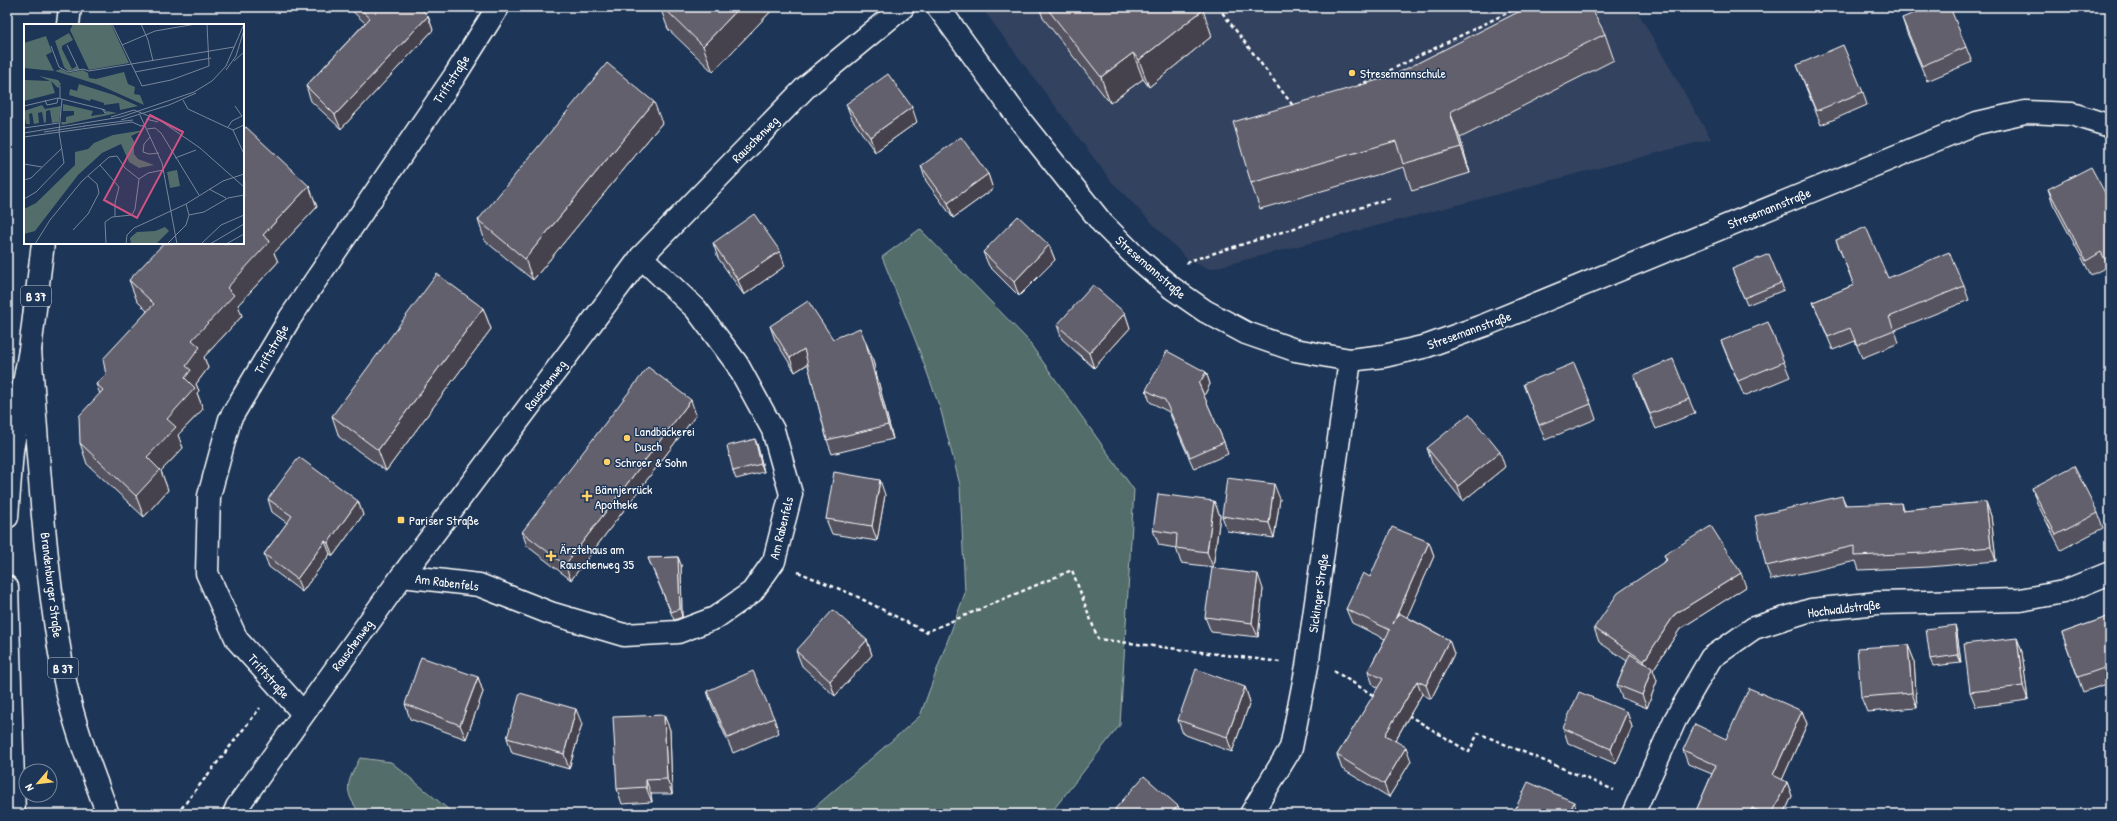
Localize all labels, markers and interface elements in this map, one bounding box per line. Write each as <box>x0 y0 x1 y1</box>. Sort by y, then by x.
inset map <box>24 24 244 244</box>
street label: Triftstraße <box>429 51 473 107</box>
place label: Stresemannschule <box>1360 64 1446 82</box>
marker: Stresemannschule <box>1347 68 1357 78</box>
street label: Rauschenweg <box>728 111 783 166</box>
street label: Stresemannstraße <box>1725 183 1813 233</box>
street label: Stresemannstraße <box>1112 231 1190 303</box>
road number: B 37 <box>21 286 51 306</box>
street label: Stresemannstraße <box>1425 306 1513 354</box>
street label: Triftstraße <box>250 321 292 377</box>
street label: Rauschenweg <box>520 356 570 414</box>
place label: Landbäckerei Dusch <box>635 422 695 455</box>
marker: Landbäckerei Dusch <box>622 433 632 443</box>
place label: Schroer & Sohn <box>615 453 687 471</box>
marker: Schroer & Sohn <box>602 457 612 467</box>
place label: Bännjerrück Apotheke <box>595 480 653 513</box>
marker: Bännjerrück Apotheke <box>582 491 592 501</box>
street label: Am Rabenfels <box>765 495 797 561</box>
place label: Pariser Straße <box>409 511 479 529</box>
marker: Pariser Straße <box>396 515 406 525</box>
street label: Brandenburger Straße <box>37 531 67 639</box>
place label: Ärztehaus am Rauschenweg 35 <box>560 540 635 573</box>
marker: Ärztehaus am Rauschenweg 35 <box>545 550 557 562</box>
street label: Sickinger Straße <box>1304 552 1332 634</box>
street label: Am Rabenfels <box>414 569 480 595</box>
street label: Hochwaldstraße <box>1807 595 1881 621</box>
street label: Rauschenweg <box>327 615 377 674</box>
street label: Triftstraße <box>244 650 294 702</box>
road number: B 37 <box>48 658 78 678</box>
north arrow <box>18 763 58 803</box>
text: N <box>22 782 37 794</box>

